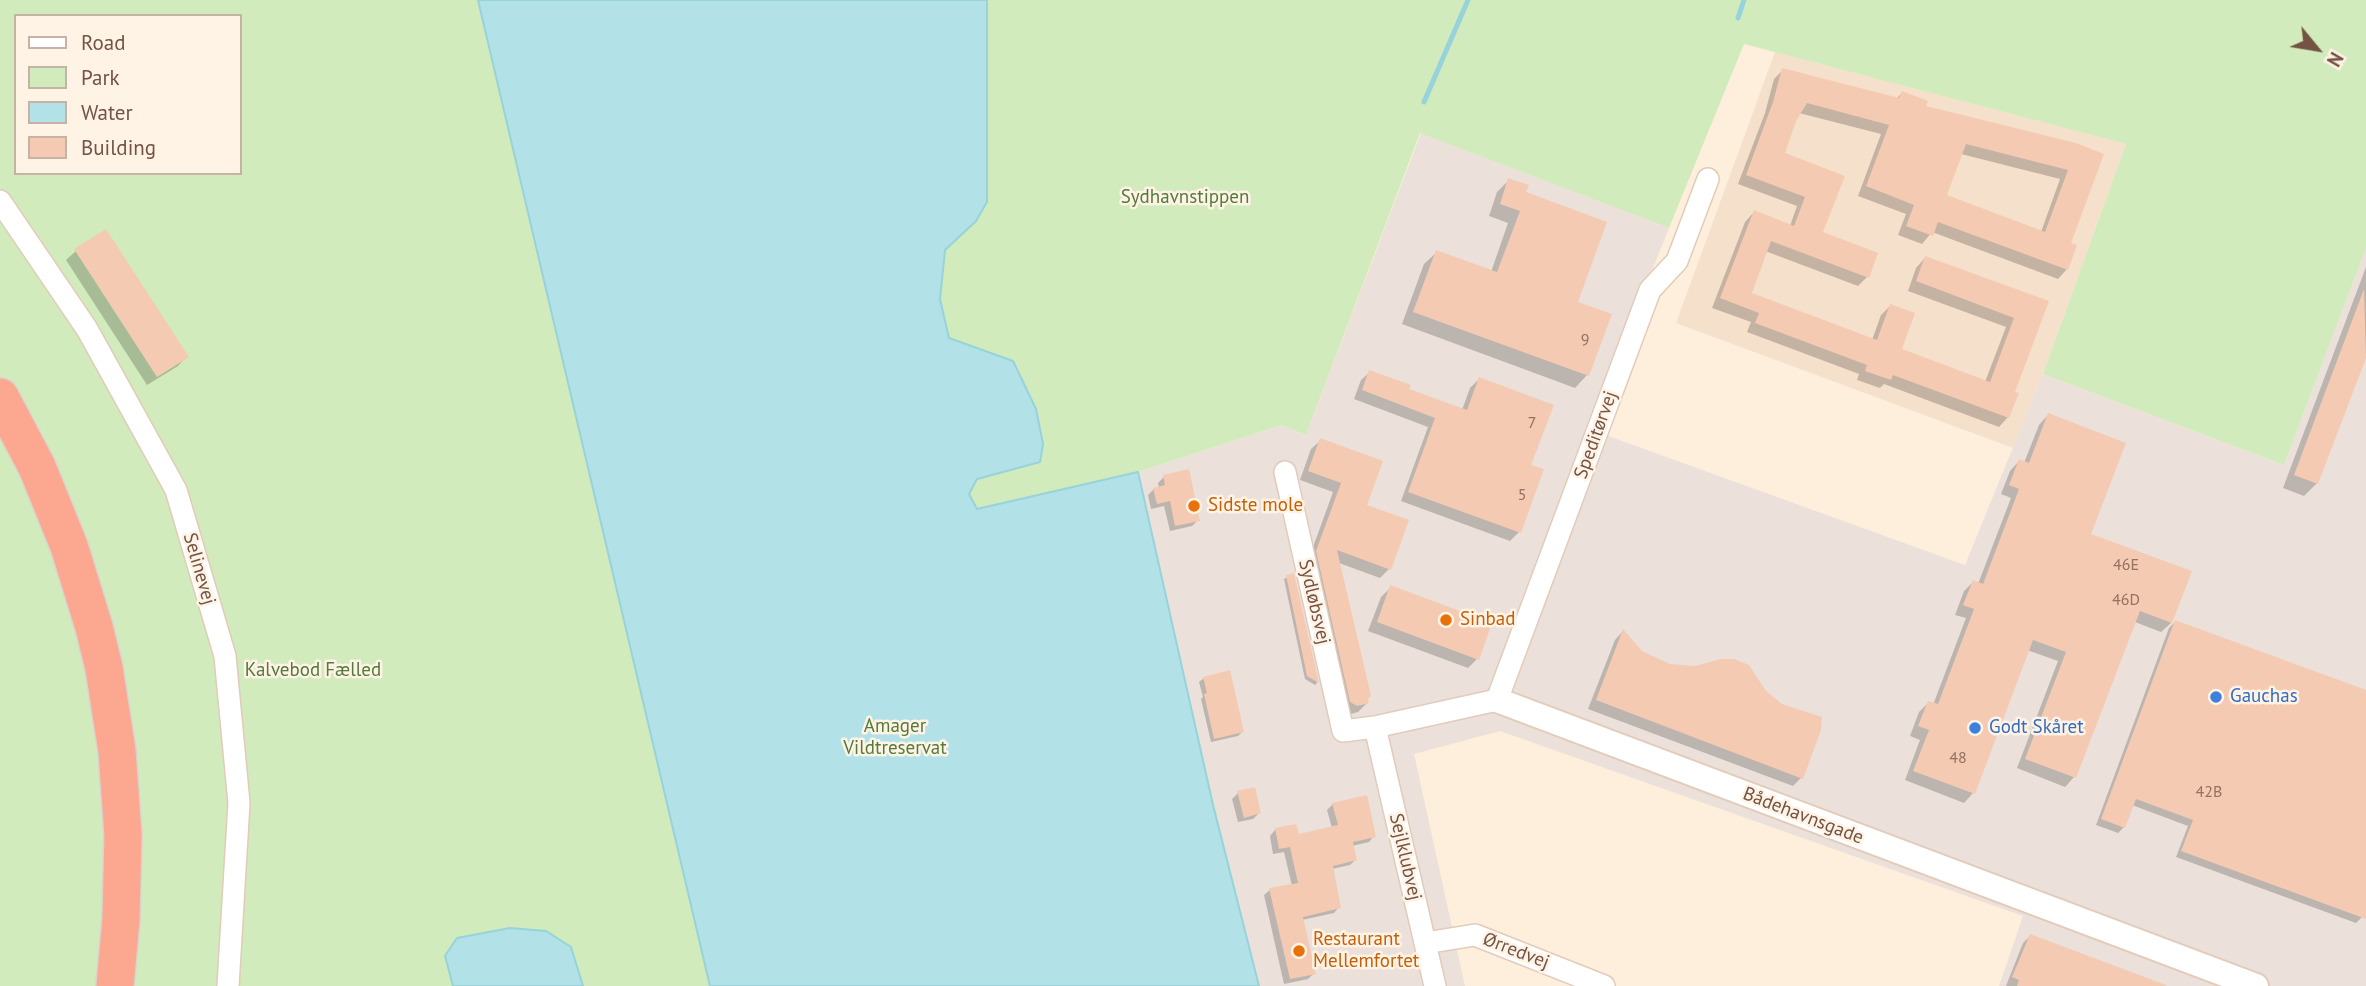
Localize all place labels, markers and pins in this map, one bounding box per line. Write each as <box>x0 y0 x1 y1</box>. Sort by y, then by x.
place label: Sidste mole <box>1208 495 1303 517</box>
marker: Sidste mole <box>1186 498 1202 514</box>
place label: Sinbad <box>1460 609 1515 631</box>
marker: Sinbad <box>1438 612 1454 628</box>
place label: Gauchas <box>2230 686 2298 708</box>
marker: Gauchas <box>2208 689 2224 705</box>
place label: Godt Skåret <box>1989 717 2084 739</box>
marker: Godt Skåret <box>1967 720 1983 736</box>
place label: Restaurant Mellemfortet <box>1313 929 1419 973</box>
marker: Restaurant Mellemfortet <box>1291 943 1307 959</box>

